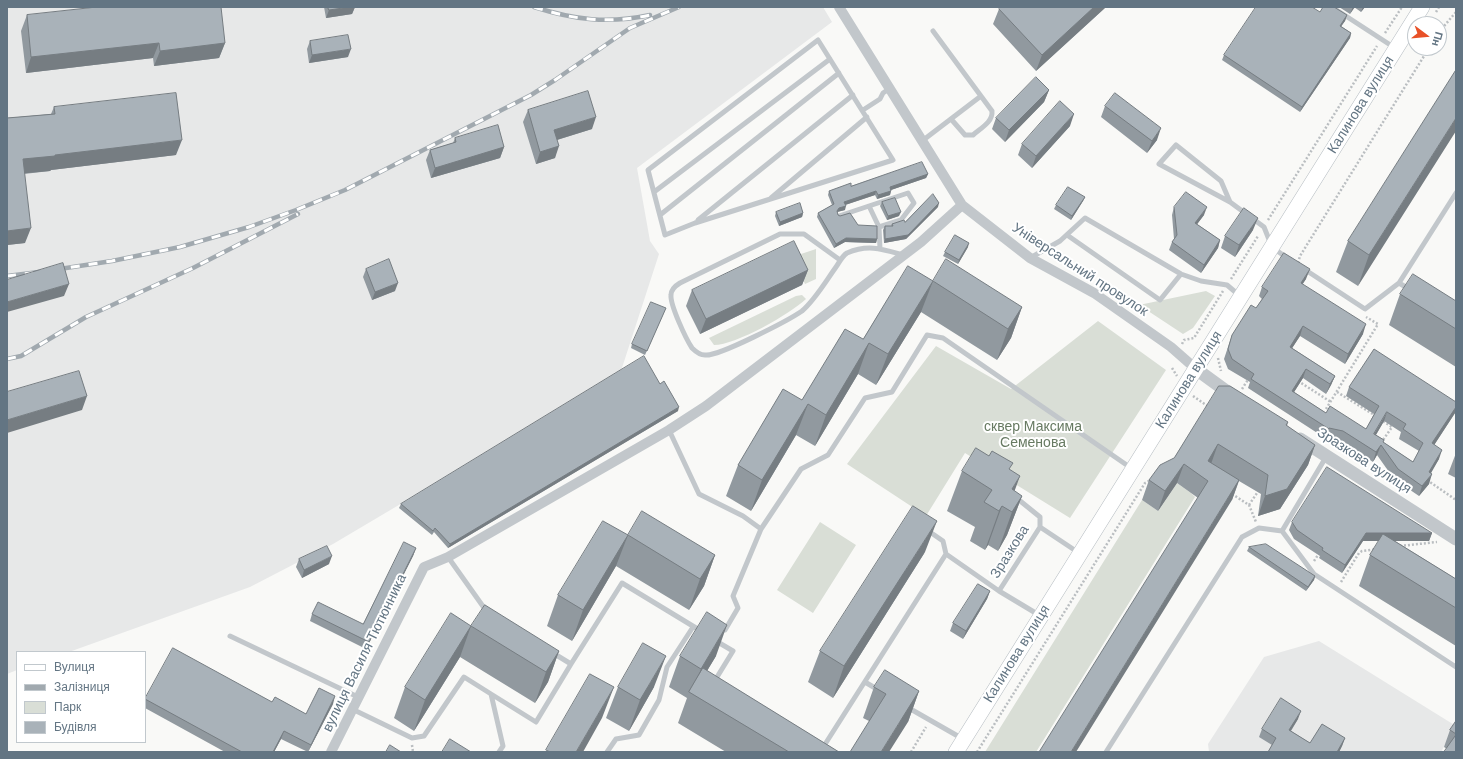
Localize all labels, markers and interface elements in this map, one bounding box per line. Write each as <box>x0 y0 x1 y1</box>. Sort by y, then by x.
north arrow <box>1407 16 1447 56</box>
text: Пн <box>1430 30 1445 48</box>
street label: Калинова вулиця <box>1324 53 1398 157</box>
street label: Універсальний провулок <box>1009 220 1151 320</box>
street label: Калинова вулиця <box>1152 328 1226 432</box>
park label: сквер Максима Семенова <box>984 419 1082 452</box>
street label: Зразкова вулиця <box>1314 424 1414 498</box>
street label: Зразкова <box>987 522 1033 582</box>
street label: вулиця Василя Тютюнника <box>319 571 411 735</box>
street label: Калинова вулиця <box>980 602 1054 706</box>
legend <box>16 651 146 743</box>
text: Вулиця <box>54 660 95 674</box>
text: Залізниця <box>54 680 110 694</box>
text: Парк <box>54 700 81 714</box>
text: Будівля <box>54 720 96 734</box>

